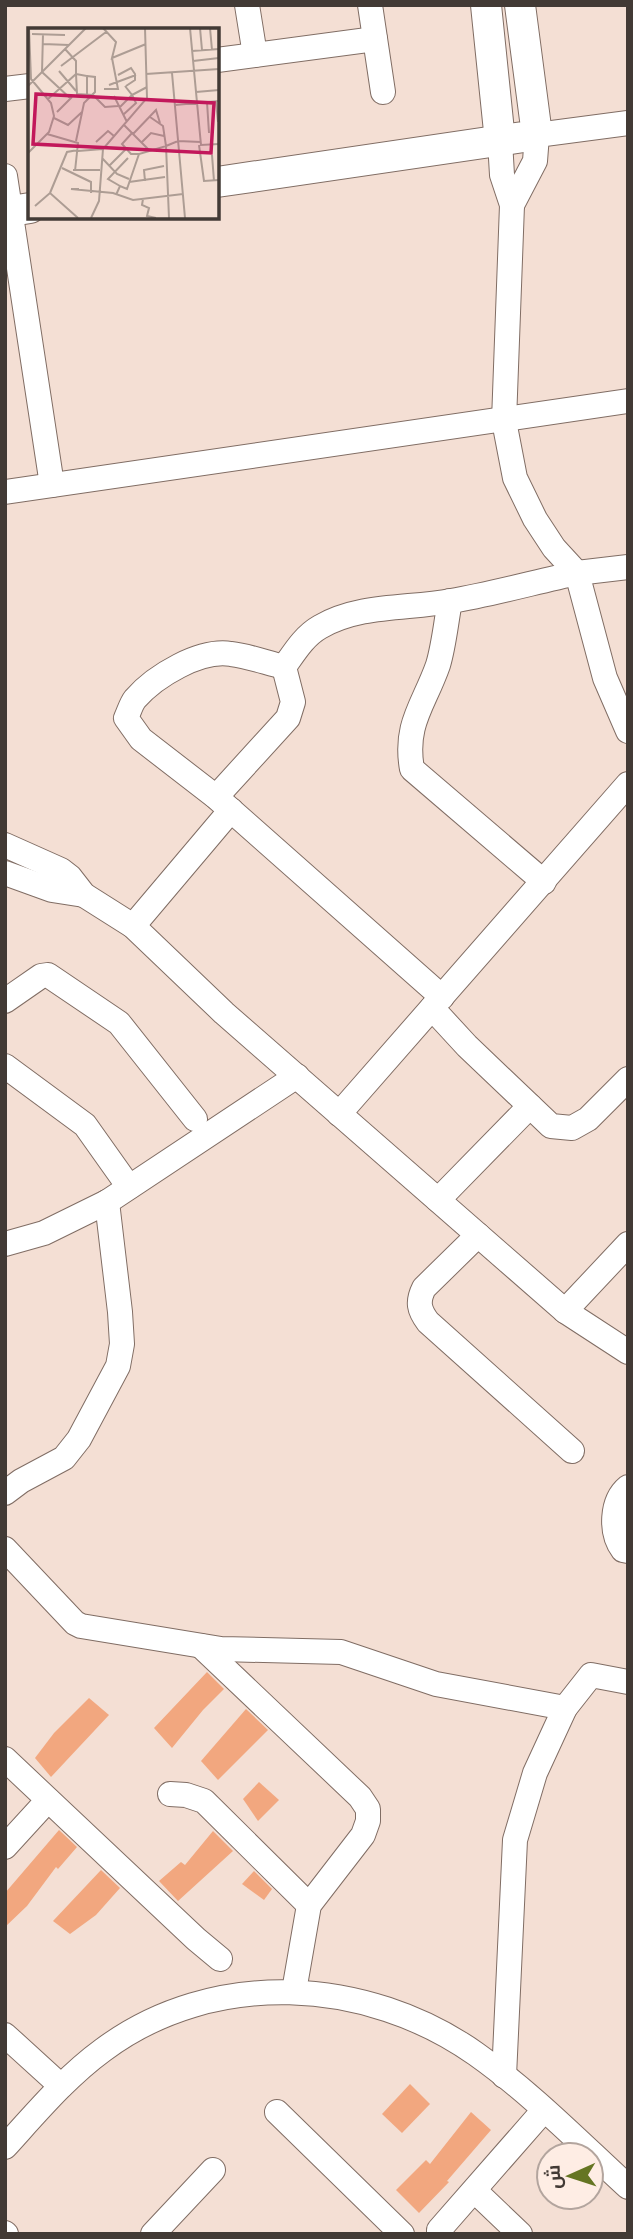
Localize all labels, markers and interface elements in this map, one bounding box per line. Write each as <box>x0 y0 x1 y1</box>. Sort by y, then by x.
inset map <box>28 28 219 219</box>
north arrow <box>535 2141 605 2211</box>
text: ش <box>539 2164 570 2190</box>

